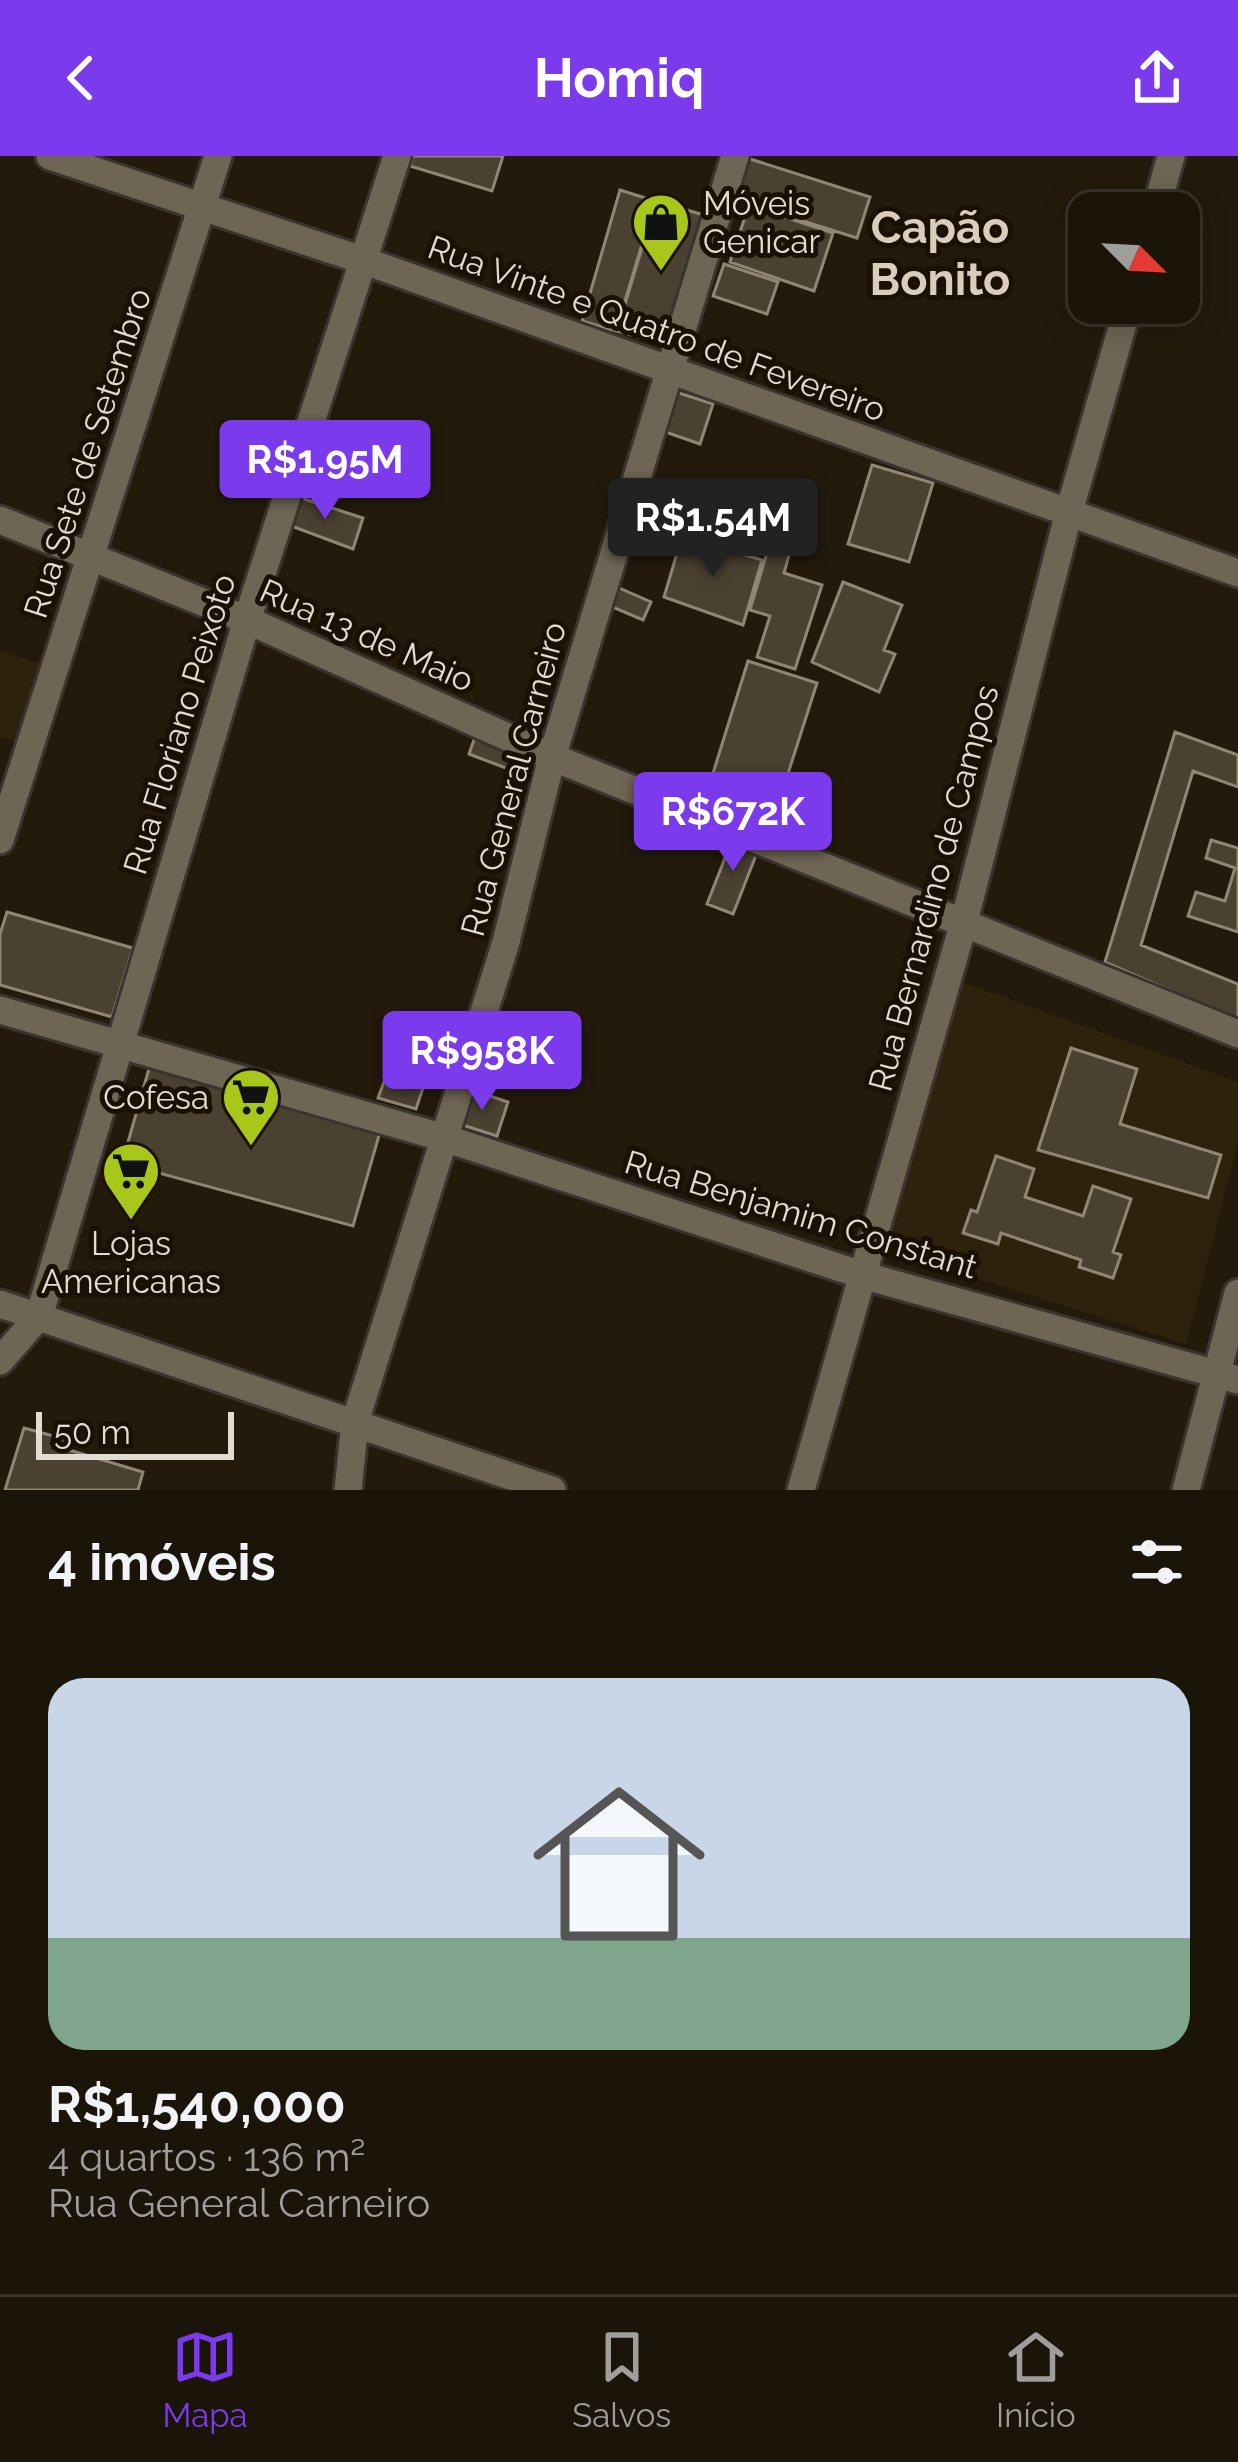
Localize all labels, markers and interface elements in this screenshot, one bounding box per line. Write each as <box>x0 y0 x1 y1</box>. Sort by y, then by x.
icon: back <box>48 45 114 111</box>
icon: share <box>1124 45 1190 111</box>
text: Homiq <box>534 46 704 110</box>
place label: Móveis Genicar <box>703 184 821 261</box>
shop icon: Móveis Genicar <box>630 191 692 273</box>
north arrow <box>1068 192 1200 324</box>
map controls <box>1068 192 1200 324</box>
district label: Capão Bonito <box>870 201 1010 306</box>
street label: Rua Vinte e Quatro de Fevereiro <box>423 227 891 430</box>
street label: Rua Sete de Setembro <box>16 283 159 623</box>
pin: R$1.95M <box>214 420 436 522</box>
text: R$1.95M <box>246 436 404 482</box>
pin: R$1.54M <box>602 478 824 580</box>
text: R$1.54M <box>635 494 791 540</box>
street label: Rua Floriano Peixoto <box>115 569 244 879</box>
street label: Rua 13 de Maio <box>254 571 480 700</box>
street label: Rua General Carneiro <box>453 618 574 940</box>
street label: Rua Bernardino de Campos <box>860 681 1007 1095</box>
pin: R$672K <box>635 772 831 874</box>
text: R$672K <box>661 788 805 834</box>
pin: R$958K <box>384 1011 580 1113</box>
text: R$958K <box>410 1027 554 1073</box>
supermarket icon: Cofesa <box>220 1066 282 1148</box>
place label: Cofesa <box>103 1078 209 1117</box>
supermarket icon: Lojas Americanas <box>100 1140 162 1222</box>
street label: Rua Benjamim Constant <box>620 1142 982 1287</box>
place label: Lojas Americanas <box>41 1224 221 1301</box>
scale bar <box>36 1406 234 1459</box>
text: 50 m <box>54 1413 131 1452</box>
icon: filters <box>1124 1529 1190 1595</box>
text: 4 imóveis <box>48 1532 276 1592</box>
icon: home <box>511 1756 727 1972</box>
text: R$1,540,000 <box>48 2074 346 2134</box>
text: 4 quartos · 136 m² <box>48 2134 365 2180</box>
text: Rua General Carneiro <box>48 2180 430 2226</box>
tab: Mapa <box>162 2324 247 2435</box>
tab: Salvos <box>572 2324 671 2435</box>
tab: Início <box>996 2324 1076 2435</box>

